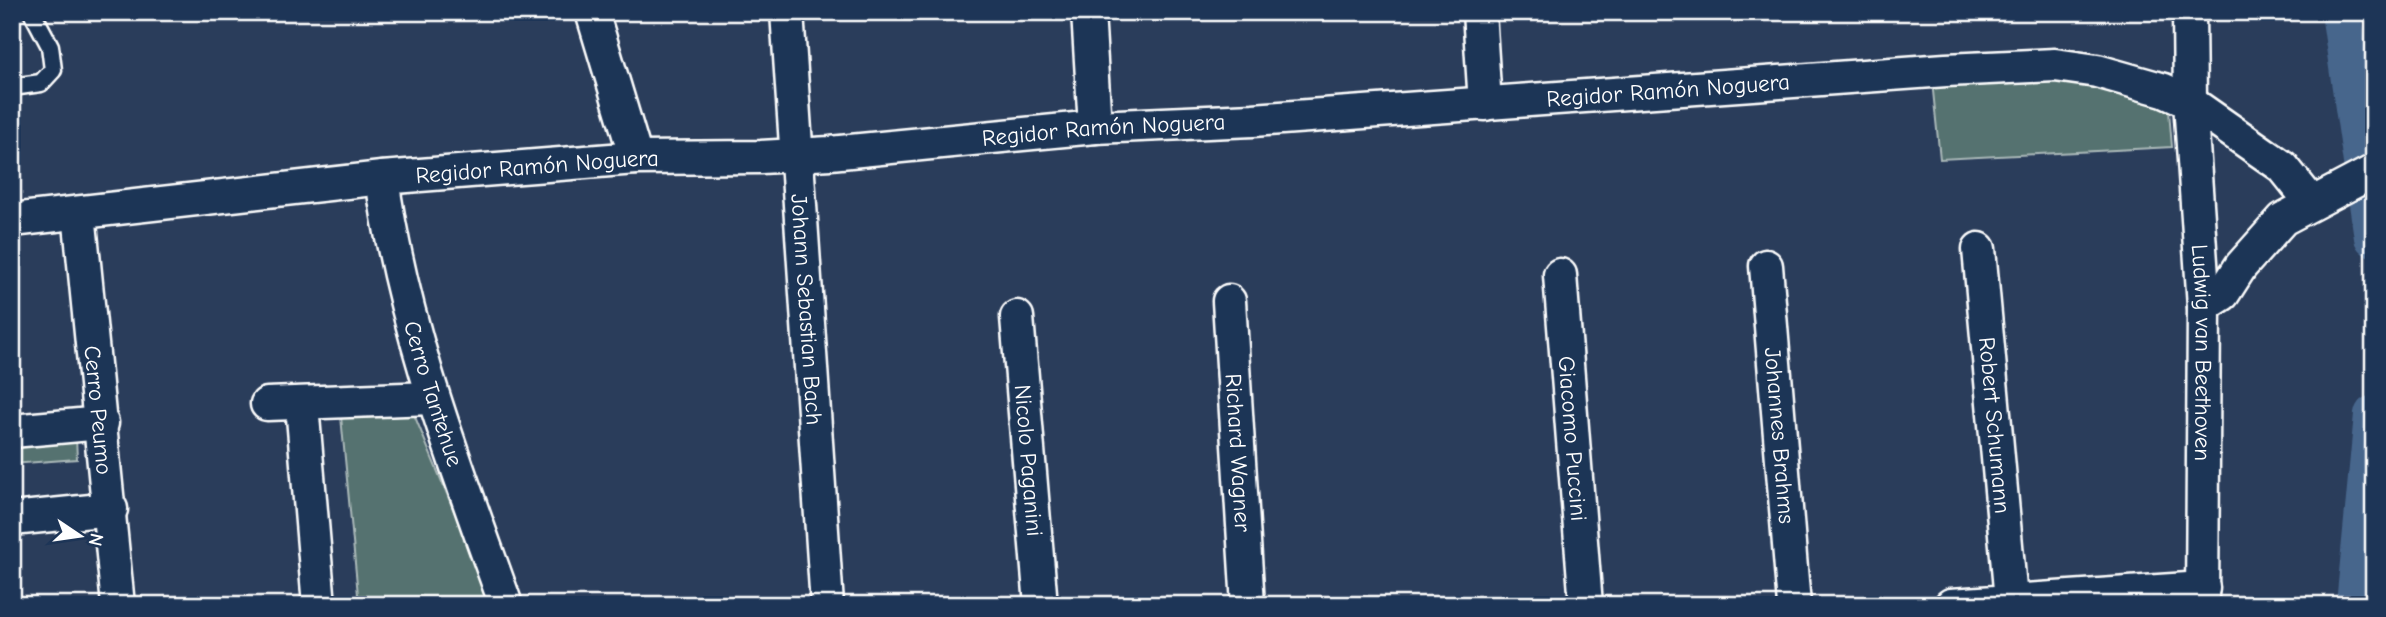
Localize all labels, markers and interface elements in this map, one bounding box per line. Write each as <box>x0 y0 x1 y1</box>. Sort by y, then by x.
street label: Regidor Ramón Noguera <box>1546 68 1791 112</box>
street label: Regidor Ramón Noguera <box>981 108 1226 152</box>
street label: Regidor Ramón Noguera <box>414 144 659 189</box>
street label: Johann Sebastian Bach <box>786 193 828 426</box>
street label: Ludwig van Beethoven <box>2186 243 2218 461</box>
street label: Cerro Tantehue <box>398 318 469 470</box>
street label: Robert Schumann <box>1974 336 2017 515</box>
street label: Cerro Peumo <box>79 344 118 476</box>
street label: Johannes Brahms <box>1759 346 1801 525</box>
street label: Giacomo Puccini <box>1553 355 1593 522</box>
street label: Richard Wagner <box>1220 373 1257 533</box>
street label: Nicolo Paganini <box>1009 383 1049 538</box>
north arrow <box>46 502 116 572</box>
text: N <box>83 531 108 548</box>

